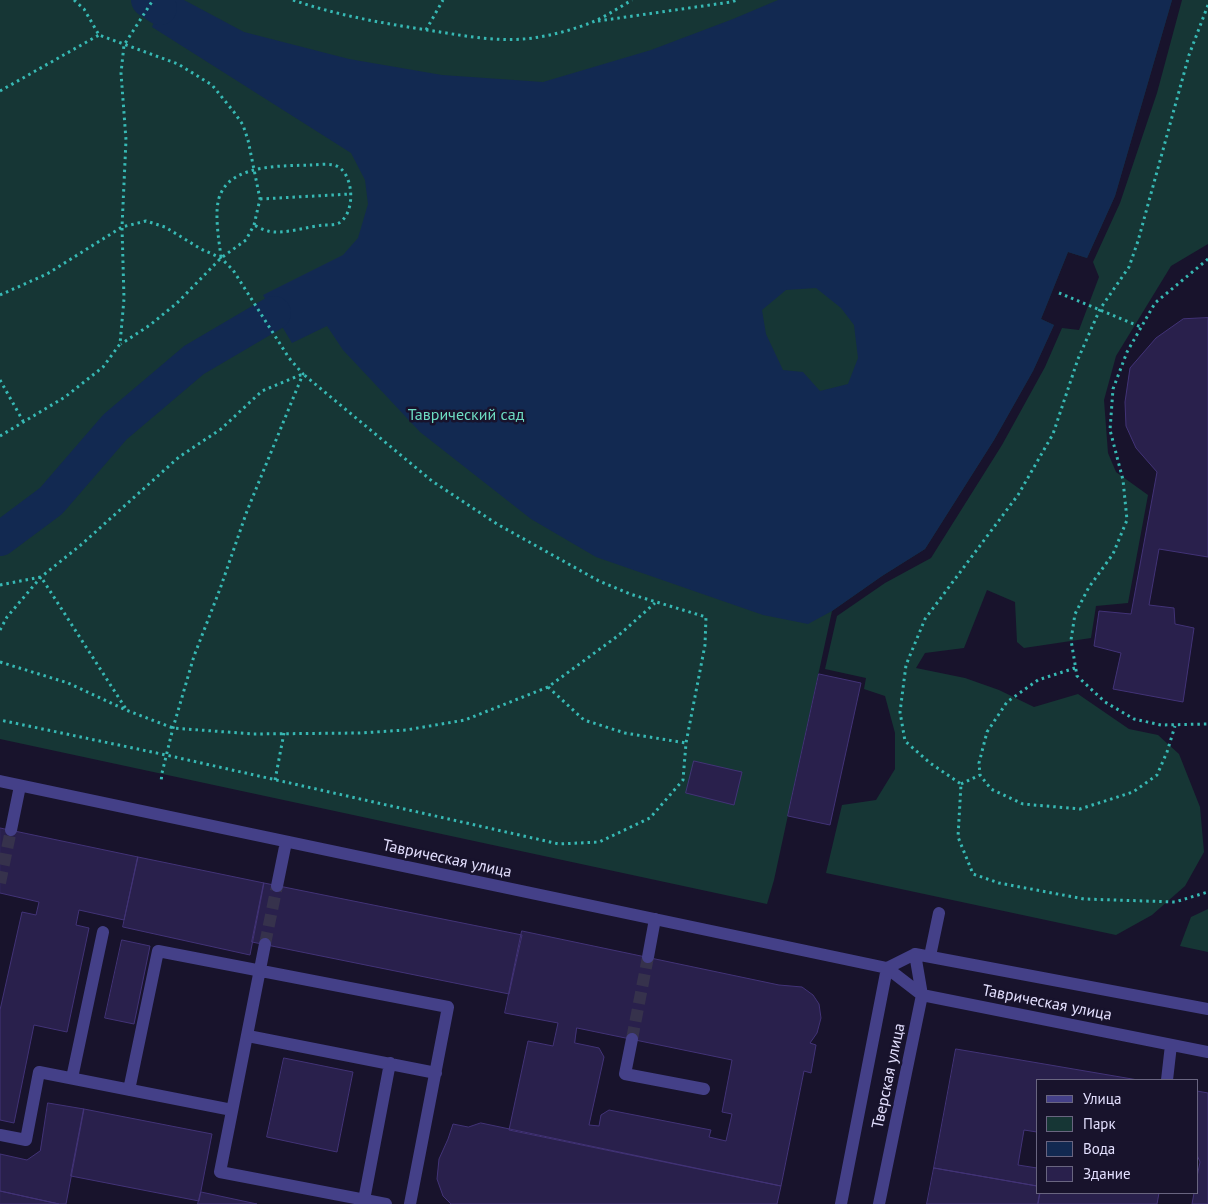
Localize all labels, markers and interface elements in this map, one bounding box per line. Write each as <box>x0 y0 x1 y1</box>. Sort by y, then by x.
park label: Таврический сад <box>408 405 524 425</box>
street label: Таврическая улица <box>381 836 513 882</box>
street label: Таврическая улица <box>981 981 1113 1025</box>
street label: Тверская улица <box>868 1022 910 1130</box>
legend <box>1036 1079 1198 1194</box>
text: Улица <box>1083 1089 1121 1108</box>
text: Парк <box>1083 1114 1116 1133</box>
text: Вода <box>1083 1139 1115 1158</box>
text: Здание <box>1083 1164 1131 1183</box>

